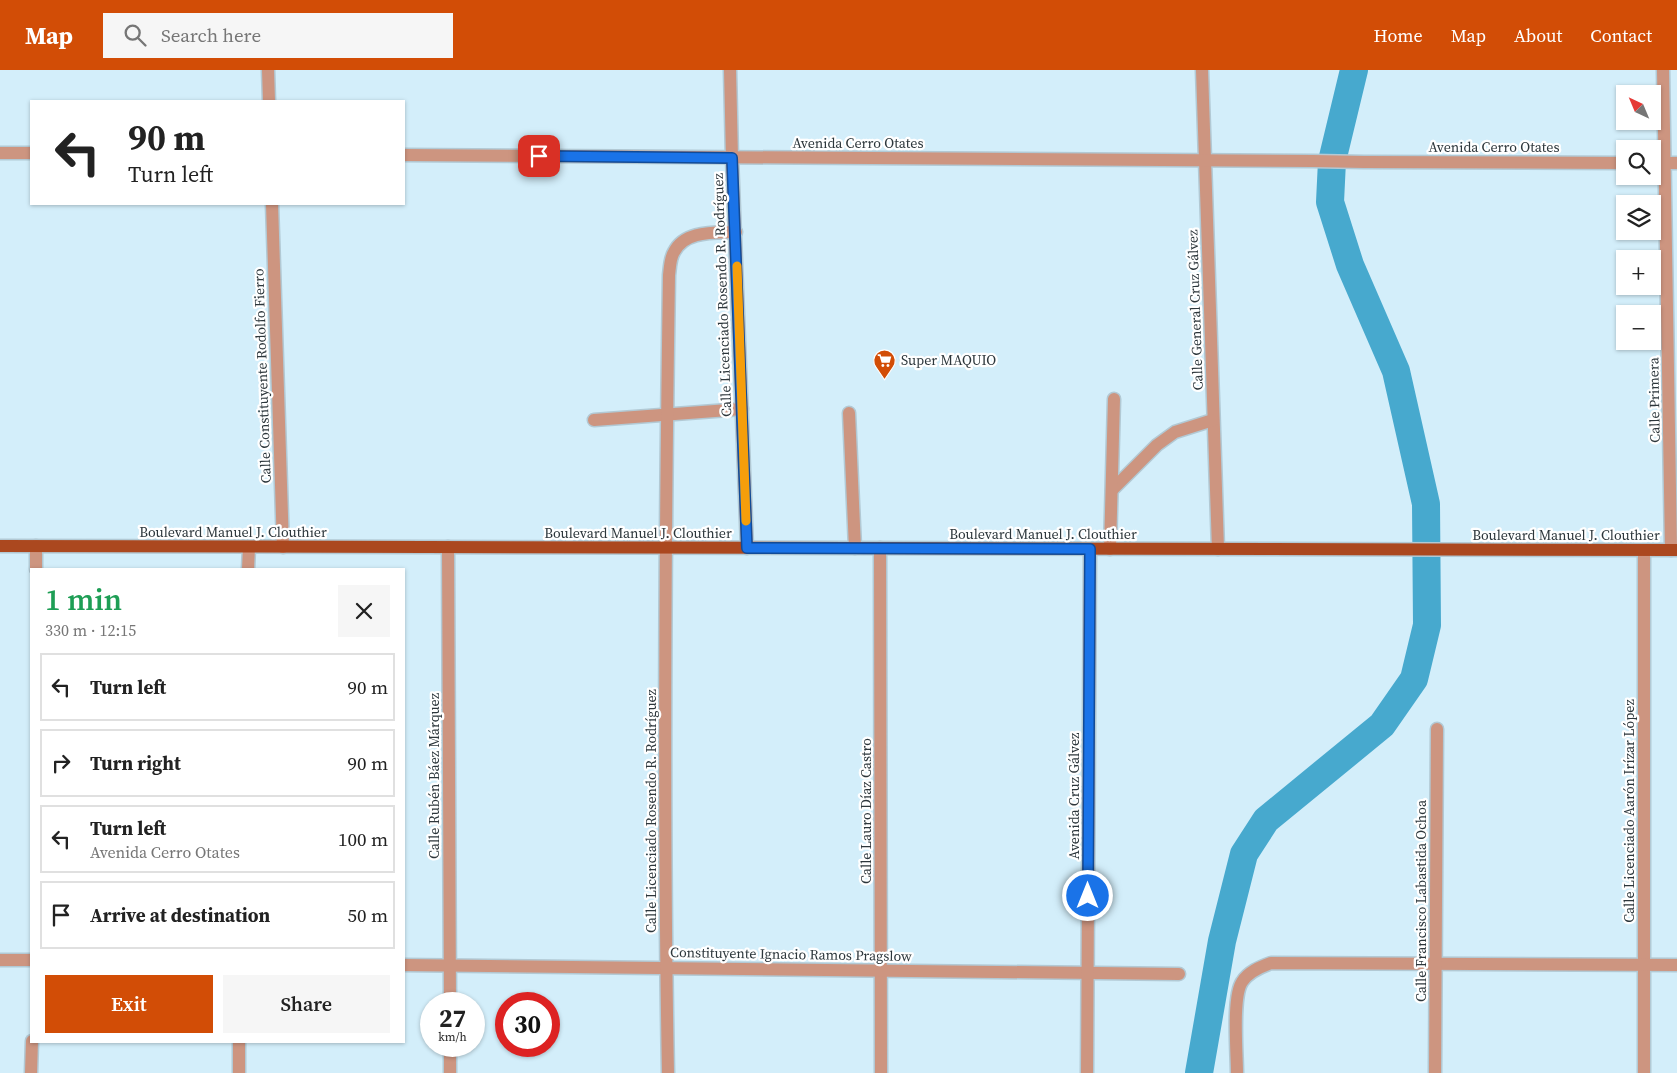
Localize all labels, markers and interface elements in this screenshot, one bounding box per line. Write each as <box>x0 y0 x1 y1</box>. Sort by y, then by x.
search box <box>103 13 453 58</box>
text: Map <box>25 19 73 52</box>
icon: search <box>121 21 149 49</box>
text: Search here <box>161 22 261 48</box>
text: Home <box>1374 23 1423 48</box>
text: Map <box>1451 23 1486 48</box>
text: About <box>1514 23 1562 48</box>
text: Contact <box>1590 23 1652 48</box>
north arrow <box>1616 85 1661 130</box>
map controls <box>1616 85 1661 350</box>
text: 90 m <box>128 114 205 162</box>
icon: left <box>45 120 110 185</box>
street label: Avenida Cerro Otates <box>792 133 924 153</box>
pin <box>518 135 560 177</box>
street label: Avenida Cerro Otates <box>1428 137 1560 157</box>
button: search <box>1616 140 1661 185</box>
icon: arrive <box>525 142 553 170</box>
text: Turn left <box>128 159 213 189</box>
street label: Calle Licenciado Rosendo R. Rodríguez <box>708 172 736 417</box>
button: layers <box>1616 195 1661 240</box>
street label: Calle General Cruz Gálvez <box>1182 229 1208 391</box>
button: + <box>1616 250 1661 295</box>
street label: Calle Constituyente Rodolfo Fierro <box>248 268 276 484</box>
button: − <box>1616 305 1661 350</box>
supermarket icon: Super MAQUIO <box>873 348 897 379</box>
place label: Super MAQUIO <box>901 350 996 370</box>
street label: Calle Primera <box>1643 356 1665 443</box>
street label: Boulevard Manuel J. Clouthier <box>139 522 327 542</box>
street label: Boulevard Manuel J. Clouthier <box>544 523 732 543</box>
street label: Boulevard Manuel J. Clouthier <box>949 524 1137 544</box>
street label: Boulevard Manuel J. Clouthier <box>1472 525 1660 545</box>
text: 1 min <box>45 579 122 620</box>
button: close <box>338 585 390 637</box>
text: 330 m · 12:15 <box>45 619 136 641</box>
icon: left <box>47 673 75 701</box>
text: Turn left <box>90 674 166 700</box>
text: 90 m <box>347 674 388 700</box>
street label: Calle Licenciado Rosendo R. Rodríguez <box>641 688 661 933</box>
street label: Calle Rubén Báez Márquez <box>424 692 444 859</box>
street label: Calle Licenciado Aarón Irízar López <box>1619 699 1639 923</box>
street label: Avenida Cruz Gálvez <box>1064 732 1084 859</box>
street label: Calle Lauro Díaz Castro <box>856 738 876 884</box>
icon: right <box>47 749 75 777</box>
text: Turn right <box>90 750 181 776</box>
text: 90 m <box>347 750 388 776</box>
street label: Calle Francisco Labastida Ochoa <box>1411 799 1431 1002</box>
text: Turn left <box>90 815 166 841</box>
icon: left <box>47 825 75 853</box>
text: 100 m <box>338 826 388 852</box>
text: Avenida Cerro Otates <box>90 841 240 863</box>
position arrow <box>1061 869 1113 921</box>
icon: arrive <box>47 901 75 929</box>
text: Arrive at destination <box>90 902 270 928</box>
text: 50 m <box>347 902 388 928</box>
street label: Constituyente Ignacio Ramos Pragslow <box>670 942 912 966</box>
button: Exit <box>45 975 213 1033</box>
button: Share <box>223 975 390 1033</box>
speed limit sign: 30 <box>495 992 560 1057</box>
text: 27 <box>439 1001 466 1035</box>
text: km/h <box>438 1029 467 1045</box>

